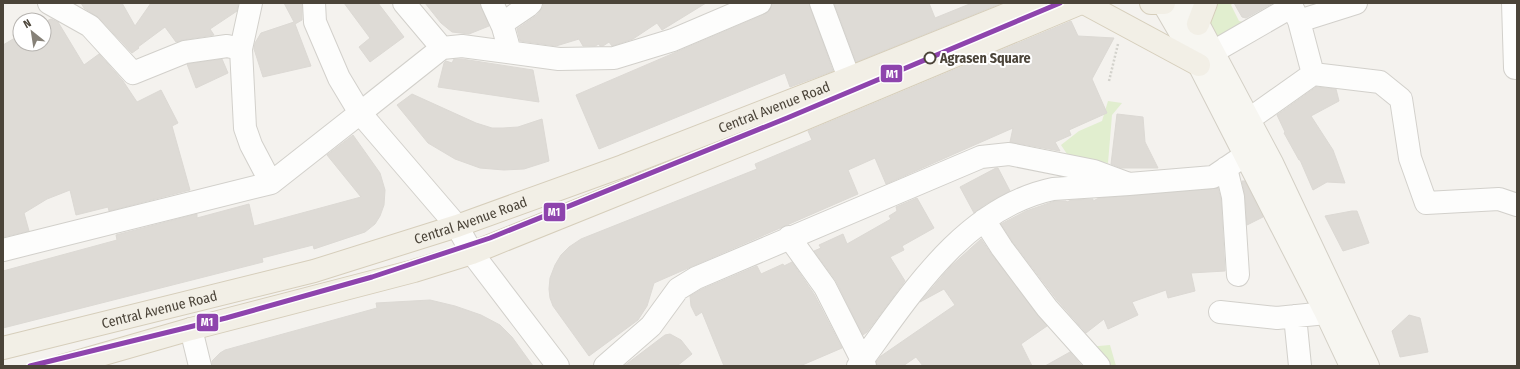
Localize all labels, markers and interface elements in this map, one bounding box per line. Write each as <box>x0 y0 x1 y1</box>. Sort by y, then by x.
north arrow <box>12 12 52 52</box>
text: N <box>21 16 33 31</box>
place label: Agrasen Square <box>939 50 1031 67</box>
marker: Agrasen Square <box>923 51 937 65</box>
line badge: M1 <box>880 64 903 83</box>
text: M1 <box>886 68 898 81</box>
street label: Central Avenue Road <box>716 78 832 137</box>
street label: Central Avenue Road <box>412 193 529 247</box>
line badge: M1 <box>543 202 566 222</box>
text: M1 <box>548 206 560 219</box>
street label: Central Avenue Road <box>100 287 219 332</box>
line badge: M1 <box>196 313 219 332</box>
text: M1 <box>201 316 213 329</box>

